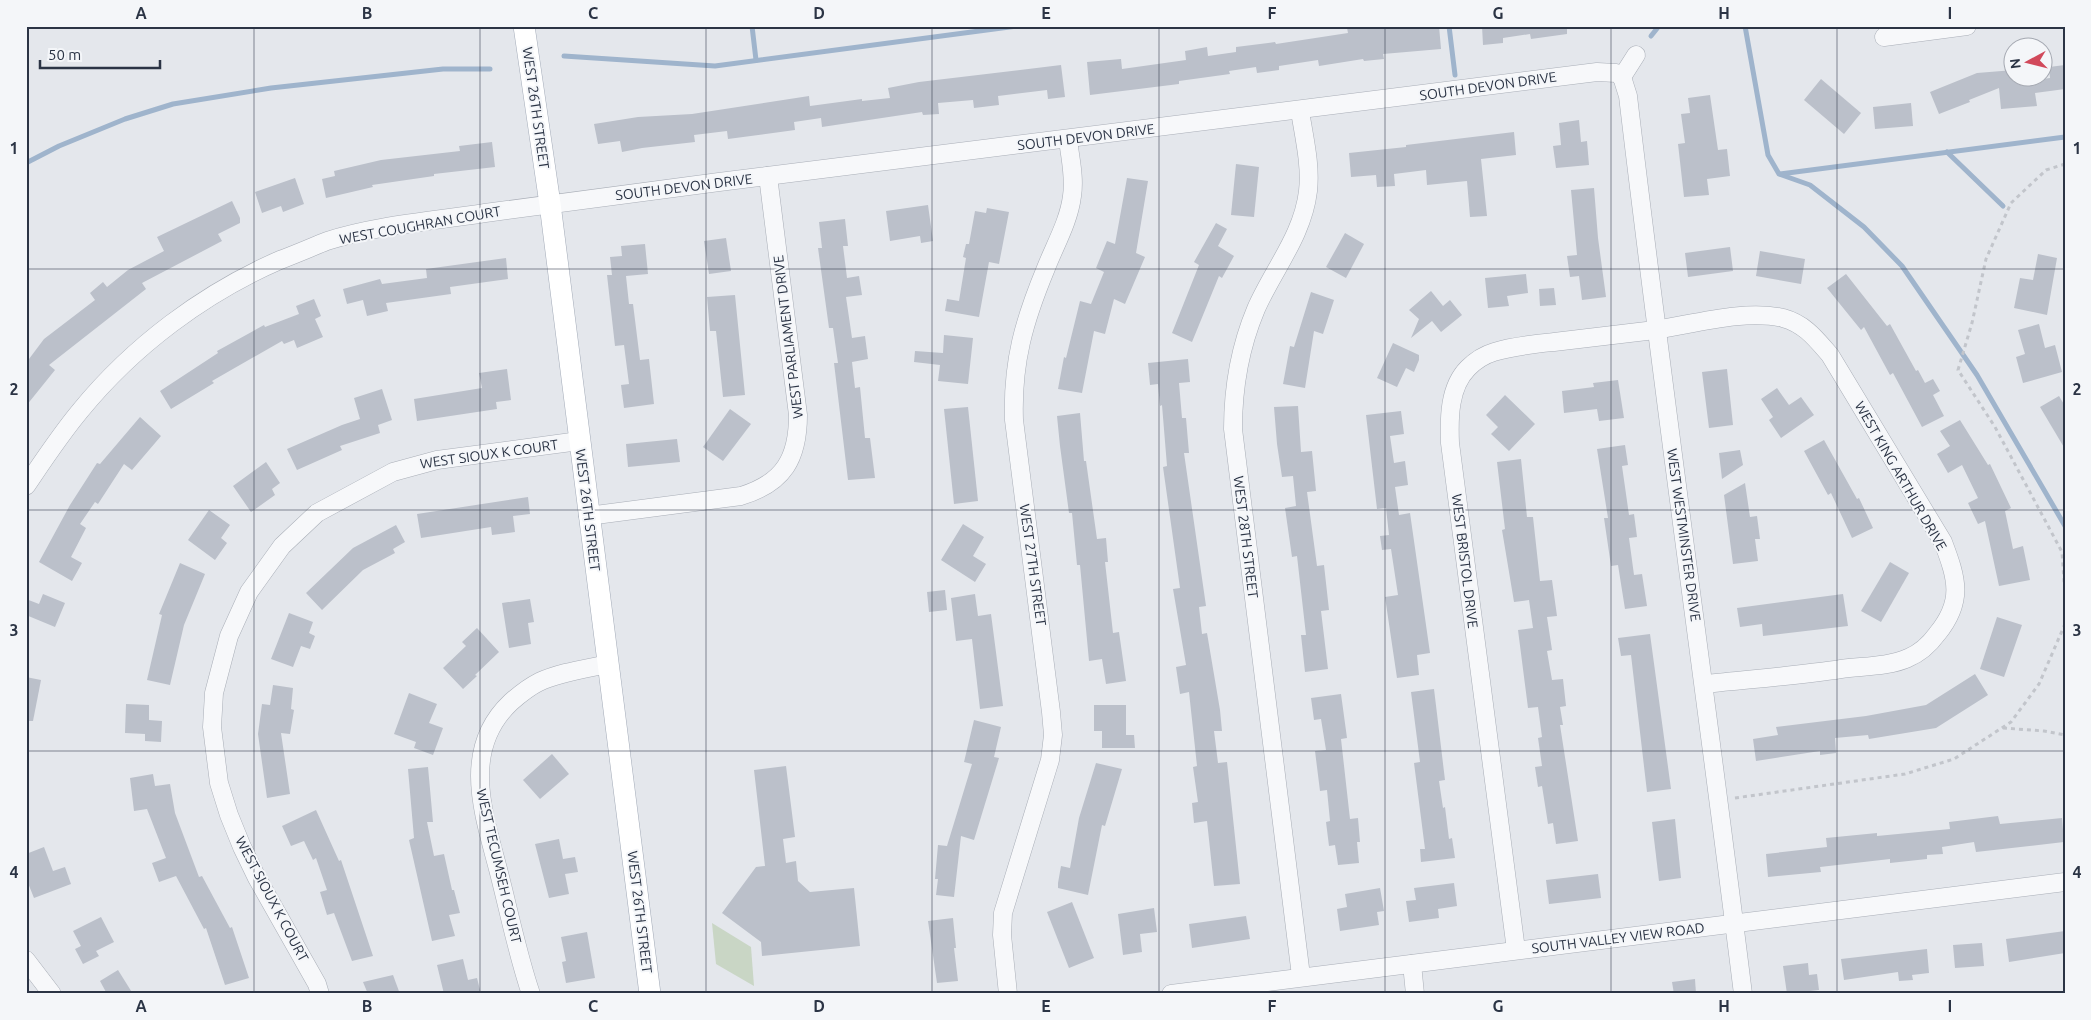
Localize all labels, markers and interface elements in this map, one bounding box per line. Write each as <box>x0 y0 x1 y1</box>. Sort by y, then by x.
text: A <box>135 4 147 22</box>
text: B <box>362 4 372 22</box>
text: C <box>588 4 598 22</box>
text: D <box>813 4 825 22</box>
text: E <box>1041 4 1051 22</box>
text: F <box>1268 4 1277 22</box>
text: G <box>1492 4 1504 22</box>
text: H <box>1718 4 1730 22</box>
text: I <box>1948 4 1952 22</box>
scale bar <box>40 38 160 70</box>
north arrow <box>2004 38 2054 88</box>
text: 50 m <box>48 46 81 63</box>
street label: WEST 26TH STREET <box>520 46 553 170</box>
text: N <box>2007 57 2024 70</box>
street label: SOUTH DEVON DRIVE <box>1419 68 1558 104</box>
street label: SOUTH DEVON DRIVE <box>1017 121 1156 153</box>
text: 1 <box>9 139 19 157</box>
text: 1 <box>2072 139 2082 157</box>
street label: SOUTH DEVON DRIVE <box>615 171 754 203</box>
street label: WEST COUGHRAN COURT <box>338 203 502 247</box>
street label: WEST PARLIAMENT DRIVE <box>770 254 806 420</box>
text: 2 <box>9 380 19 398</box>
text: 2 <box>2072 380 2082 398</box>
street label: WEST KING ARTHUR DRIVE <box>1852 399 1950 554</box>
street label: WEST SIOUX K COURT <box>419 436 559 472</box>
street label: WEST WESTMINSTER DRIVE <box>1664 447 1704 623</box>
street label: WEST 26TH STREET <box>573 448 603 572</box>
street label: WEST 28TH STREET <box>1231 475 1261 599</box>
street label: WEST BRISTOL DRIVE <box>1449 493 1481 629</box>
street label: WEST 27TH STREET <box>1017 503 1050 627</box>
text: 3 <box>9 621 19 639</box>
text: 3 <box>2072 621 2082 639</box>
street label: WEST TECUMSEH COURT <box>473 787 525 945</box>
street label: WEST SIOUX K COURT <box>232 834 312 964</box>
street label: WEST 26TH STREET <box>625 850 655 974</box>
text: 4 <box>9 863 19 881</box>
text: 4 <box>2072 863 2082 881</box>
street label: SOUTH VALLEY VIEW ROAD <box>1531 919 1705 957</box>
text: A <box>135 997 147 1015</box>
text: B <box>362 997 372 1015</box>
text: C <box>588 997 598 1015</box>
text: D <box>813 997 825 1015</box>
text: E <box>1041 997 1051 1015</box>
text: F <box>1268 997 1277 1015</box>
text: G <box>1492 997 1504 1015</box>
text: H <box>1718 997 1730 1015</box>
text: I <box>1948 997 1952 1015</box>

